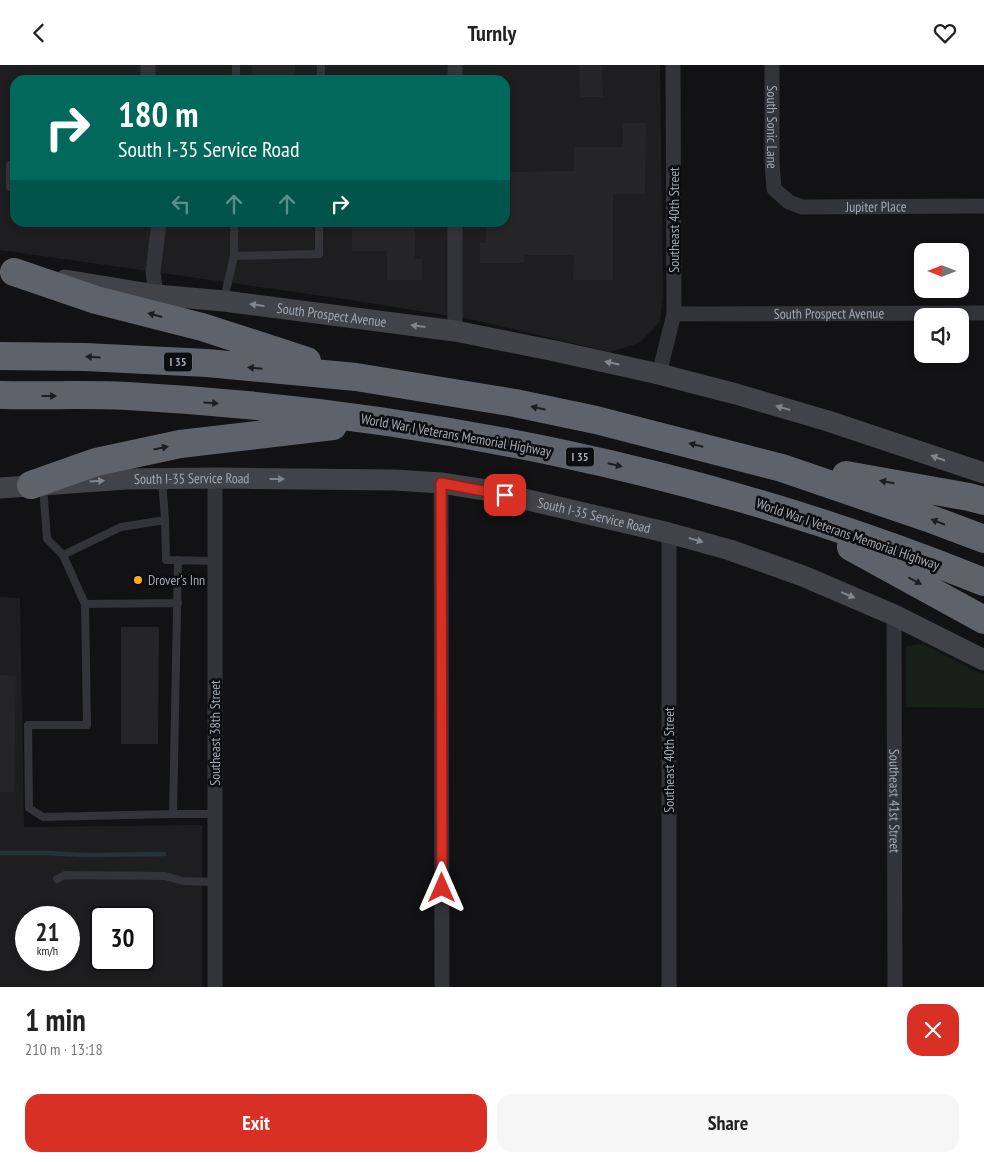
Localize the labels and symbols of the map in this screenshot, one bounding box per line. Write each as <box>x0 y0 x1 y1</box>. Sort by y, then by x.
street label: South Sonic Lane <box>763 85 781 170</box>
street label: Southeast 40th Street <box>665 167 683 273</box>
street label: Jupiter Place <box>845 197 907 216</box>
north arrow <box>914 243 969 297</box>
street label: South Prospect Avenue <box>276 299 388 331</box>
one-way arrow <box>248 301 264 309</box>
street label: South Prospect Avenue <box>774 304 884 323</box>
one-way arrow <box>147 311 162 319</box>
one-way arrow <box>410 322 426 330</box>
one-way arrow <box>85 353 101 361</box>
road number: I 35 <box>164 353 192 371</box>
one-way arrow <box>603 359 619 367</box>
one-way arrow <box>247 363 263 371</box>
one-way arrow <box>41 392 57 400</box>
one-way arrow <box>203 399 219 407</box>
one-way arrow <box>776 403 791 411</box>
one-way arrow <box>530 404 545 412</box>
street label: World War I Veterans Memorial Highway <box>359 409 553 461</box>
one-way arrow <box>688 441 703 449</box>
one-way arrow <box>153 444 168 452</box>
road number: I 35 <box>566 447 594 467</box>
one-way arrow <box>930 453 945 461</box>
one-way arrow <box>607 461 622 469</box>
street label: South I-35 Service Road <box>134 469 250 488</box>
pin <box>484 474 526 516</box>
one-way arrow <box>269 475 285 483</box>
one-way arrow <box>90 476 106 484</box>
one-way arrow <box>878 478 894 486</box>
street label: South I-35 Service Road <box>536 493 652 537</box>
street label: World War I Veterans Memorial Highway <box>754 494 943 574</box>
one-way arrow <box>931 518 946 525</box>
one-way arrow <box>688 537 703 545</box>
place label: Drover's Inn <box>148 571 205 589</box>
marker: Drover's Inn <box>132 574 144 586</box>
one-way arrow <box>907 577 922 585</box>
one-way arrow <box>841 592 855 600</box>
street label: Southeast 38th Street <box>206 680 224 786</box>
street label: Southeast 40th Street <box>660 707 678 813</box>
street label: Southeast 41st Street <box>885 749 904 853</box>
position arrow <box>415 861 467 913</box>
speed limit sign: 30 <box>90 906 155 971</box>

